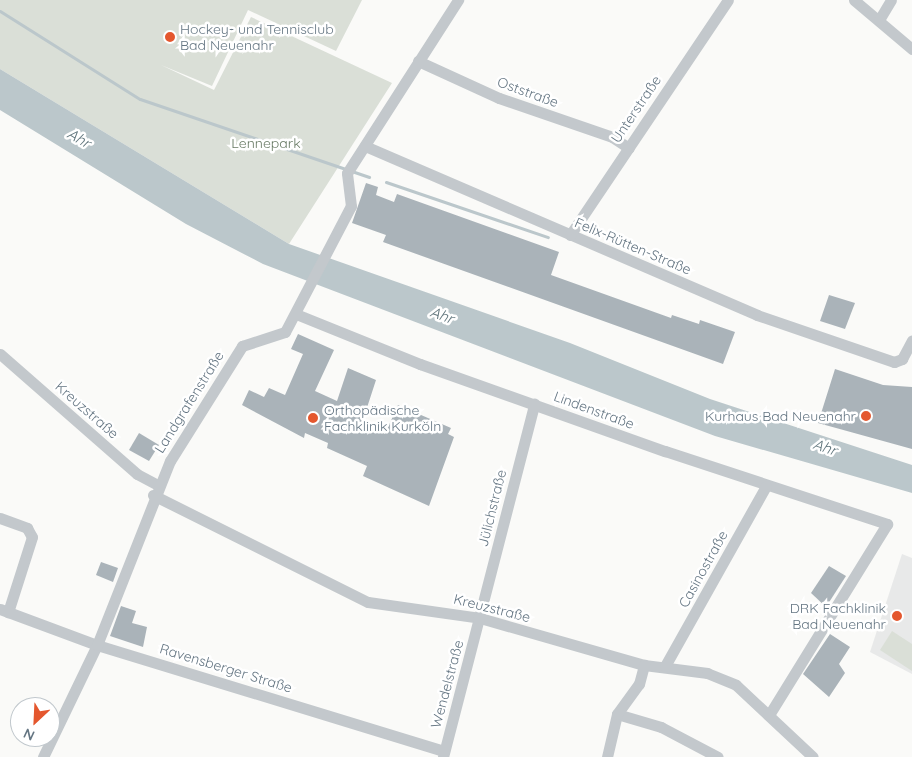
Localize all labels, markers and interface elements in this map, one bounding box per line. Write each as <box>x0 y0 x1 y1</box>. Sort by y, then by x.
place label: Hockey- und Tennisclub Bad Neuenahr <box>180 21 334 54</box>
marker: Hockey- und Tennisclub Bad Neuenahr <box>164 31 176 43</box>
street label: Unterstraße <box>607 72 665 146</box>
street label: Oststraße <box>495 73 561 111</box>
water label: Ahr <box>64 124 94 152</box>
park label: Lennepark <box>231 135 301 151</box>
street label: Felix-Rütten-Straße <box>572 214 694 278</box>
water label: Ahr <box>428 302 456 328</box>
street label: Landgrafenstraße <box>151 348 227 456</box>
street label: Kreuzstraße <box>52 378 122 442</box>
street label: Lindenstraße <box>551 388 637 432</box>
place label: Orthopädische Fachklinik Kurköln <box>324 402 441 434</box>
place label: Kurhaus Bad Neuenahr <box>705 408 856 424</box>
marker: Kurhaus Bad Neuenahr <box>860 410 872 422</box>
marker: Orthopädische Fachklinik Kurköln <box>306 411 320 425</box>
water label: Ahr <box>811 435 839 459</box>
street label: Jülichstraße <box>474 468 510 548</box>
street label: Casinostraße <box>675 528 731 610</box>
street label: Kreuzstraße <box>452 590 532 626</box>
place label: DRK Fachklinik Bad Neuenahr <box>790 600 886 632</box>
marker: DRK Fachklinik Bad Neuenahr <box>890 609 904 623</box>
street label: Wendelstraße <box>427 638 467 730</box>
street label: Ravensberger Straße <box>158 640 294 696</box>
north arrow <box>10 697 60 747</box>
text: N <box>21 724 38 745</box>

